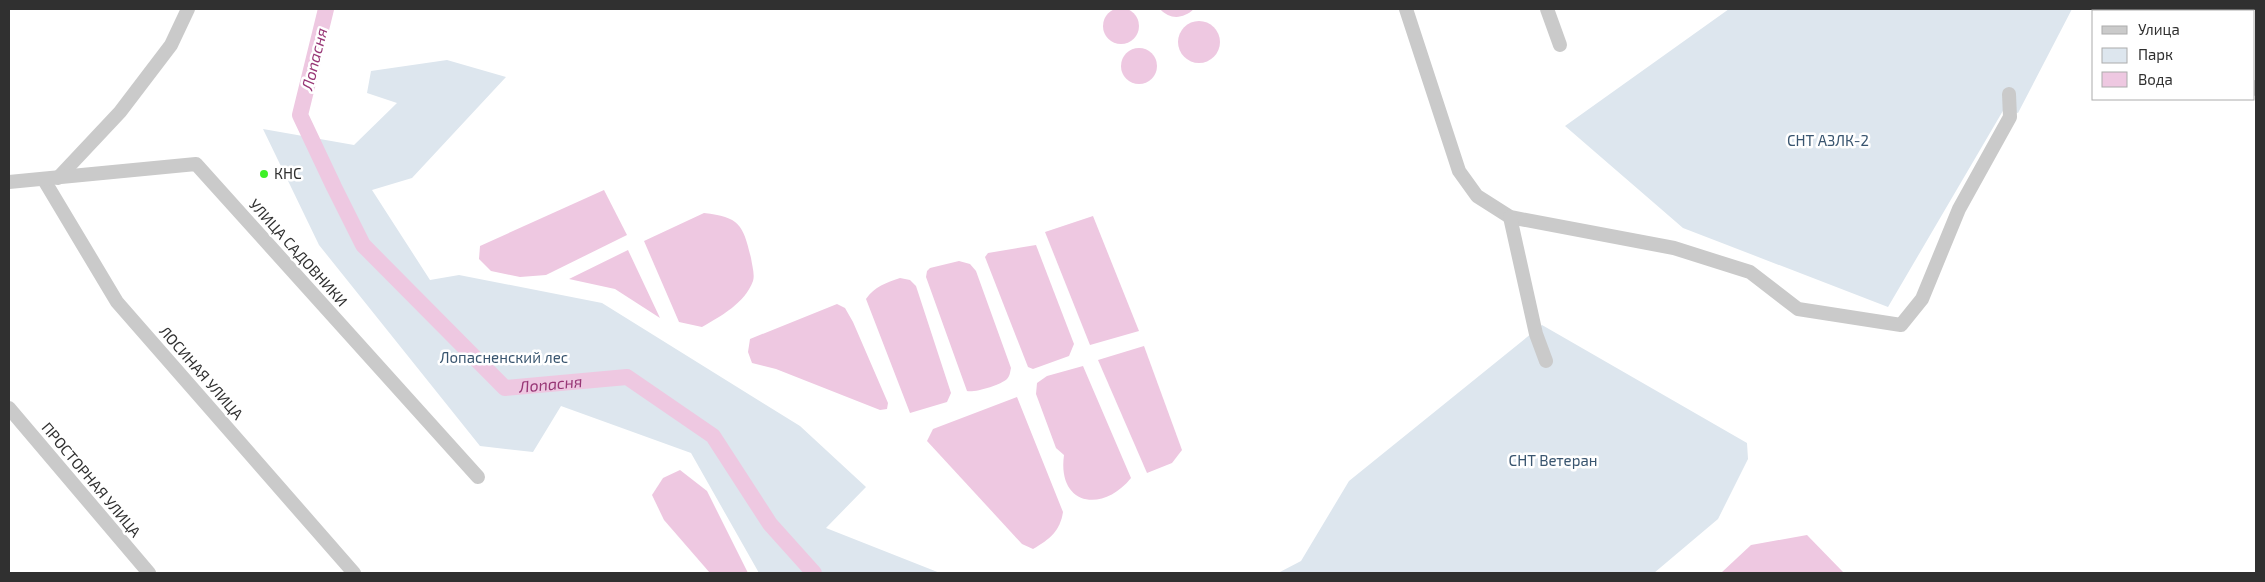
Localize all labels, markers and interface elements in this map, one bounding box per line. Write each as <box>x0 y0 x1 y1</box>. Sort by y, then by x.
legend <box>2092 10 2255 100</box>
text: Улица <box>2138 20 2180 38</box>
water label: Лопасня <box>296 26 330 93</box>
text: Парк <box>2138 45 2173 63</box>
text: Вода <box>2138 70 2173 88</box>
park label: СНТ АЗЛК-2 <box>1787 131 1869 149</box>
place label: КНС <box>274 164 302 182</box>
marker: КНС <box>258 168 270 180</box>
street label: УЛИЦА САДОВНИКИ <box>246 195 352 310</box>
street label: ЛОСИНАЯ УЛИЦА <box>156 322 248 423</box>
park label: Лопасненский лес <box>440 348 568 366</box>
water label: Лопасня <box>517 371 583 396</box>
street label: ПРОСТОРНАЯ УЛИЦА <box>38 418 145 541</box>
park label: СНТ Ветеран <box>1509 451 1597 469</box>

